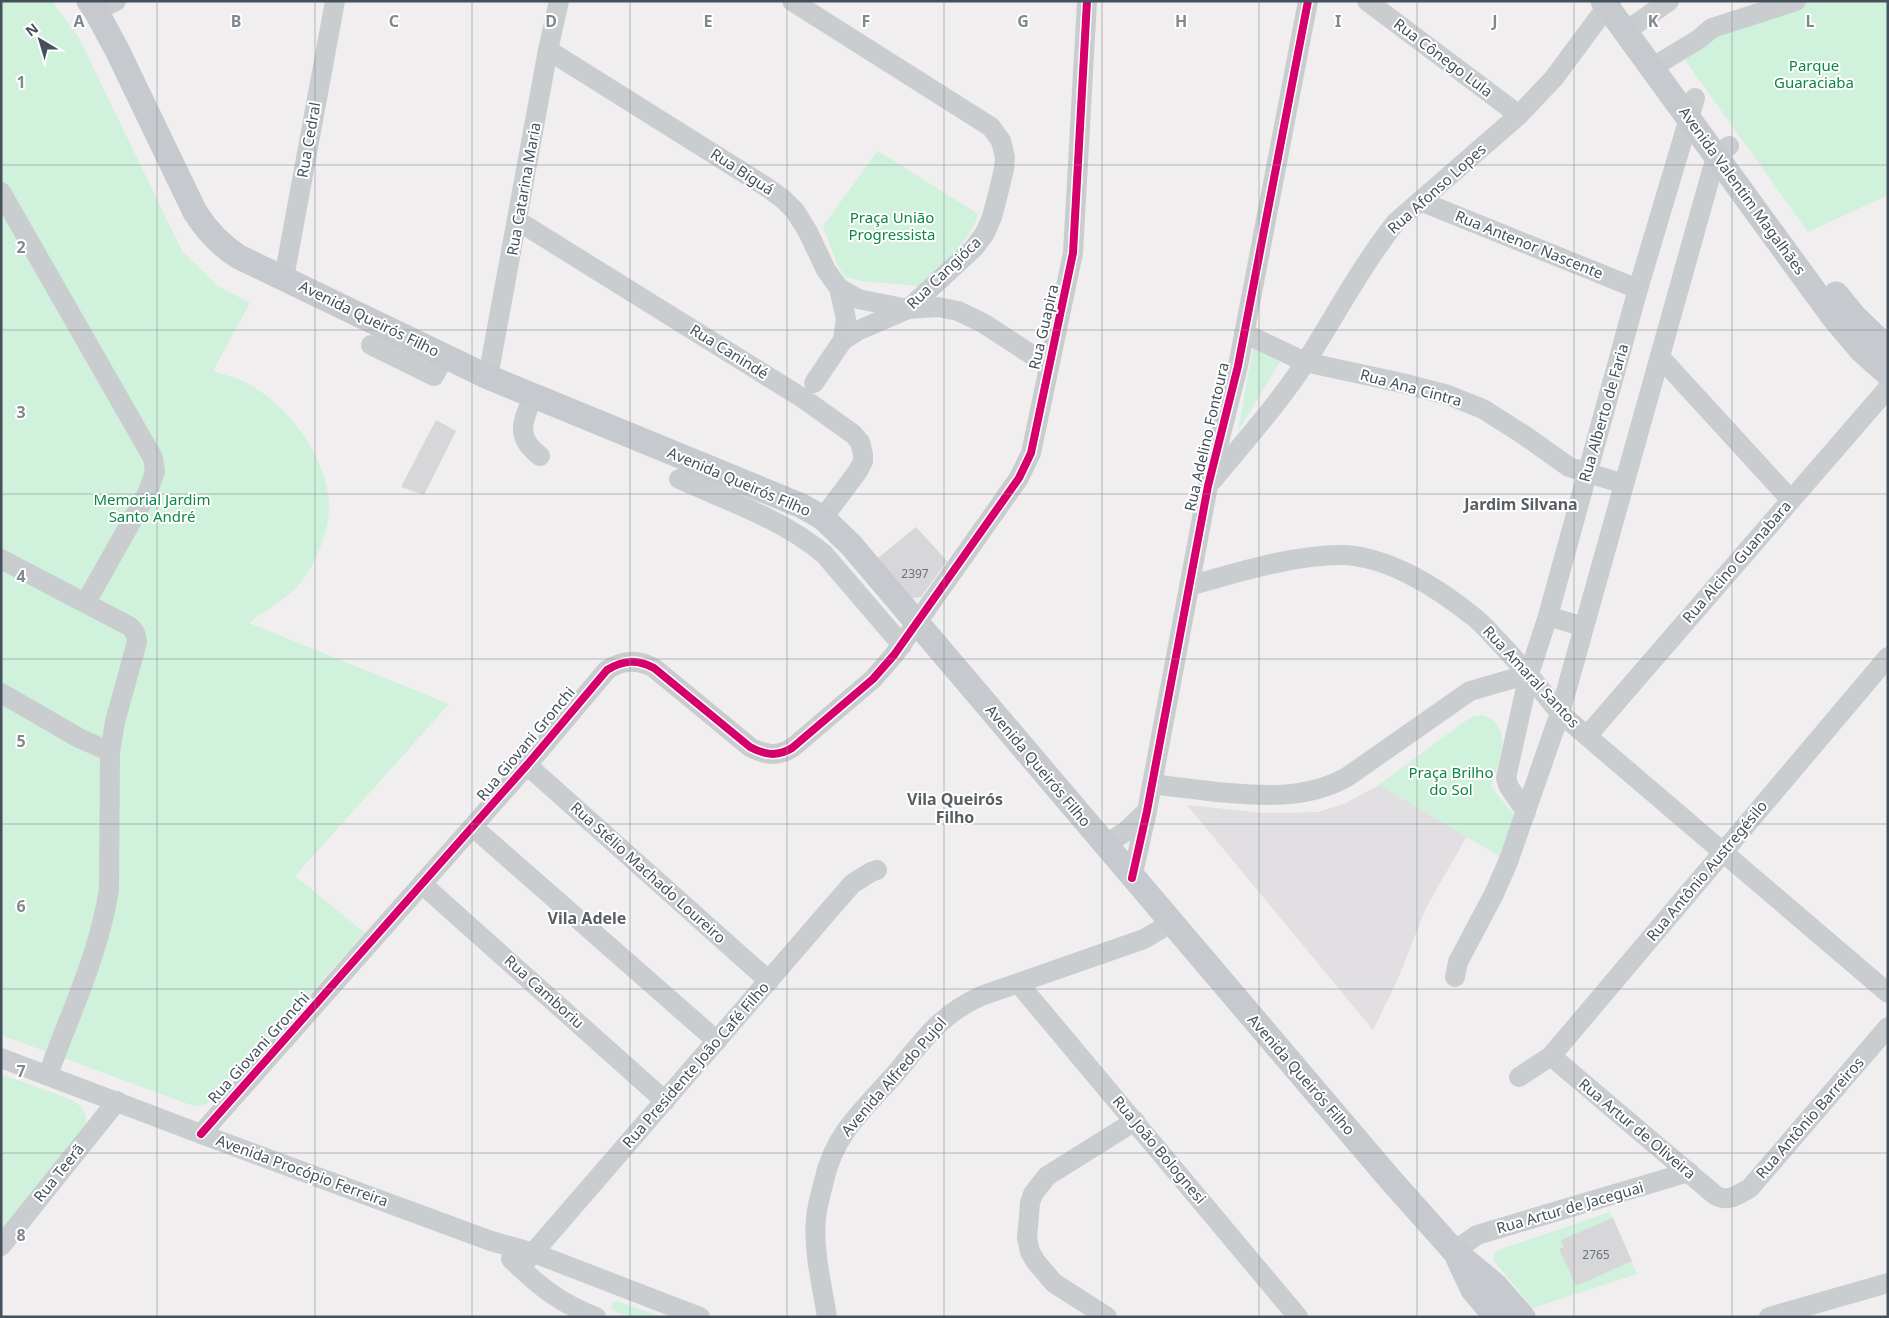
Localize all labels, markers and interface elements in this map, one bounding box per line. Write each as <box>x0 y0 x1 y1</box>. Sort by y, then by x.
text: A <box>73 10 85 32</box>
text: B <box>231 10 241 32</box>
text: C <box>389 10 399 32</box>
text: D <box>545 10 557 32</box>
text: E <box>704 10 713 32</box>
text: F <box>862 10 870 32</box>
text: G <box>1017 10 1029 32</box>
text: H <box>1175 10 1187 32</box>
text: I <box>1335 10 1341 32</box>
text: J <box>1490 10 1498 32</box>
text: K <box>1648 10 1659 32</box>
text: L <box>1806 10 1815 32</box>
street label: Rua Cônego Lula <box>1390 13 1497 101</box>
north arrow <box>15 15 65 65</box>
text: N <box>21 18 42 40</box>
park label: Parque Guaraciaba <box>1774 55 1854 92</box>
text: 1 <box>16 71 26 93</box>
street label: Rua Cedral <box>292 101 324 179</box>
street label: Avenida Valentim Magalhães <box>1675 102 1811 278</box>
street label: Rua Catarina Maria <box>501 121 545 257</box>
street label: Rua Afonso Lopes <box>1383 139 1490 238</box>
street label: Rua Biguá <box>707 143 778 199</box>
street label: Rua Antenor Nascente <box>1452 205 1606 283</box>
park label: Praça União Progressista <box>849 207 935 244</box>
street label: Rua Cangióca <box>902 232 985 313</box>
text: 2 <box>16 236 26 258</box>
street label: Avenida Queirós Filho <box>296 275 443 361</box>
street label: Rua Guapira <box>1024 282 1063 371</box>
street label: Rua Canindé <box>687 319 773 383</box>
street label: Rua Alberto de Faria <box>1574 341 1632 484</box>
street label: Rua Adelino Fontoura <box>1179 360 1233 513</box>
street label: Rua Ana Cintra <box>1358 364 1464 410</box>
text: 3 <box>16 401 26 423</box>
street label: Avenida Queirós Filho <box>665 442 814 520</box>
park label: Memorial Jardim Santo André <box>94 489 210 526</box>
district label: Jardim Silvana <box>1462 493 1578 515</box>
street label: Rua Alcino Guanabara <box>1678 496 1795 627</box>
text: 4 <box>16 565 26 587</box>
house number: 2397 <box>901 565 929 582</box>
street label: Rua Amaral Santos <box>1479 621 1584 732</box>
street label: Rua Giovani Gronchi <box>472 682 579 805</box>
street label: Avenida Queirós Filho <box>982 700 1096 831</box>
text: 5 <box>16 730 26 752</box>
park label: Praça Brilho do Sol <box>1409 762 1493 799</box>
district label: Vila Queirós Filho <box>907 788 1003 828</box>
street label: Rua Antônio Austregésilo <box>1641 796 1771 945</box>
street label: Rua Stélio Machado Loureiro <box>567 797 731 947</box>
text: 6 <box>16 895 26 917</box>
district label: Vila Adele <box>548 907 626 929</box>
street label: Rua Camboriu <box>501 950 589 1032</box>
street label: Rua Presidente João Café Filho <box>618 977 773 1152</box>
street label: Rua Giovani Gronchi <box>203 987 314 1107</box>
street label: Avenida Queirós Filho <box>1244 1010 1360 1139</box>
street label: Avenida Alfredo Pujol <box>836 1013 950 1140</box>
street label: Rua Antônio Barreiros <box>1751 1052 1868 1182</box>
text: 7 <box>16 1060 26 1082</box>
street label: Rua Artur de Oliveira <box>1575 1073 1700 1183</box>
street label: Rua João Bolognesi <box>1109 1091 1211 1208</box>
street label: Avenida Procópio Ferreira <box>214 1130 391 1211</box>
street label: Rua Teerã <box>29 1139 88 1206</box>
street label: Rua Artur de Jaceguai <box>1494 1176 1646 1238</box>
text: 8 <box>16 1224 26 1246</box>
house number: 2765 <box>1582 1246 1610 1263</box>

